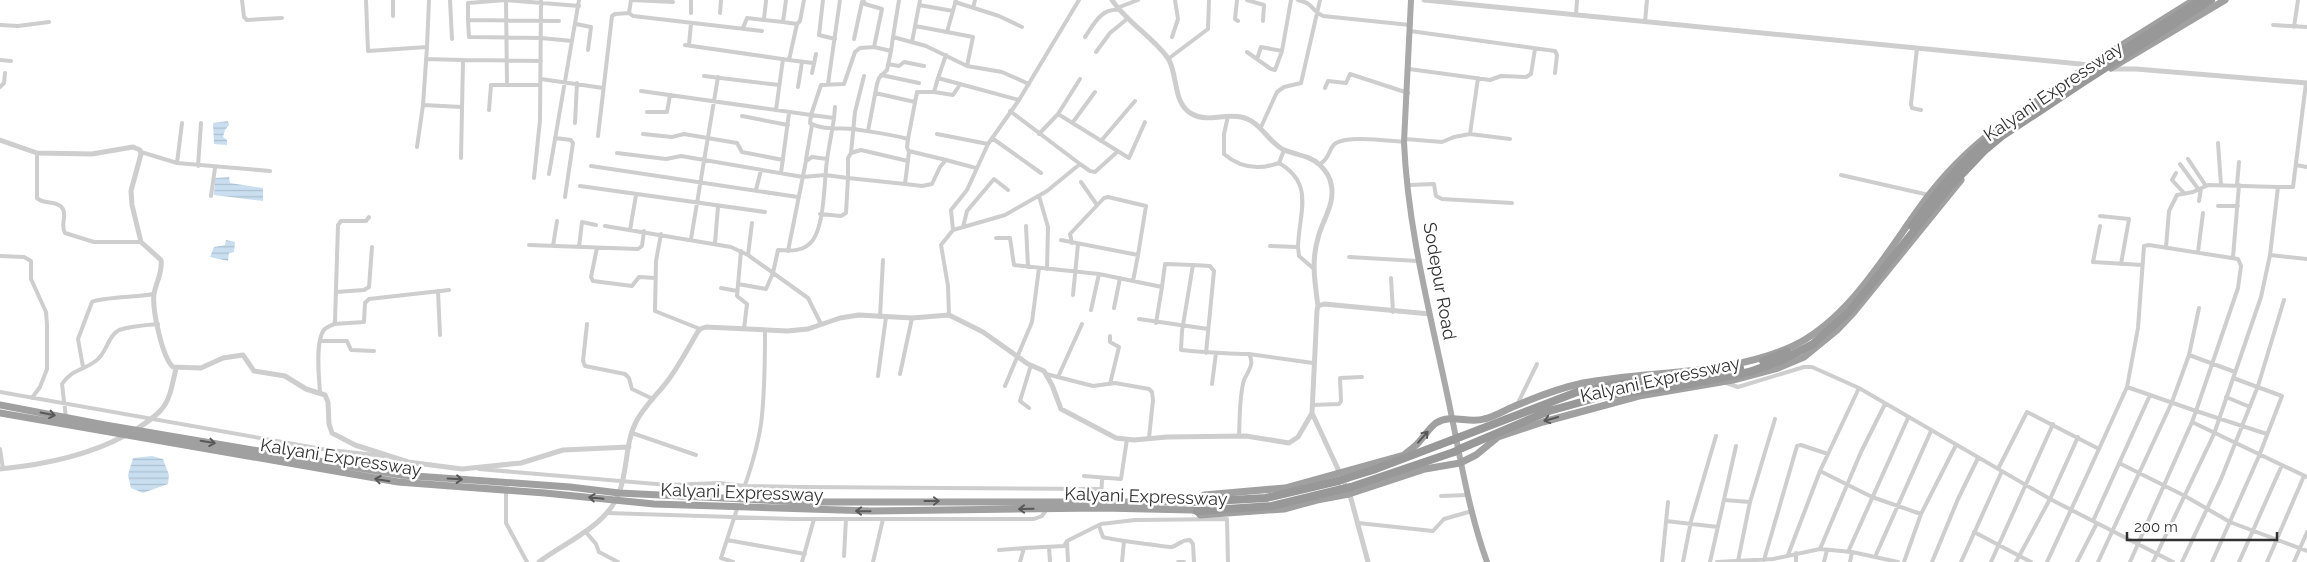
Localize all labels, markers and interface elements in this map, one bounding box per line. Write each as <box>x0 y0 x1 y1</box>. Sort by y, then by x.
street label: Kalyani Expressway <box>1980 37 2127 145</box>
street label: Sodepur Road <box>1419 221 1461 341</box>
street label: Kalyani Expressway <box>1578 352 1742 406</box>
one-way arrow <box>39 410 55 420</box>
one-way arrow <box>1544 415 1560 425</box>
one-way arrow <box>1417 431 1429 444</box>
street label: Kalyani Expressway <box>259 434 423 480</box>
one-way arrow <box>199 438 215 448</box>
one-way arrow <box>375 474 391 484</box>
one-way arrow <box>447 474 463 483</box>
street label: Kalyani Expressway <box>660 479 824 505</box>
street label: Kalyani Expressway <box>1064 483 1228 509</box>
one-way arrow <box>589 493 605 503</box>
one-way arrow <box>923 497 939 506</box>
one-way arrow <box>1018 504 1034 514</box>
one-way arrow <box>856 506 872 516</box>
scale bar <box>2127 510 2277 542</box>
text: 200 m <box>2134 518 2178 536</box>

